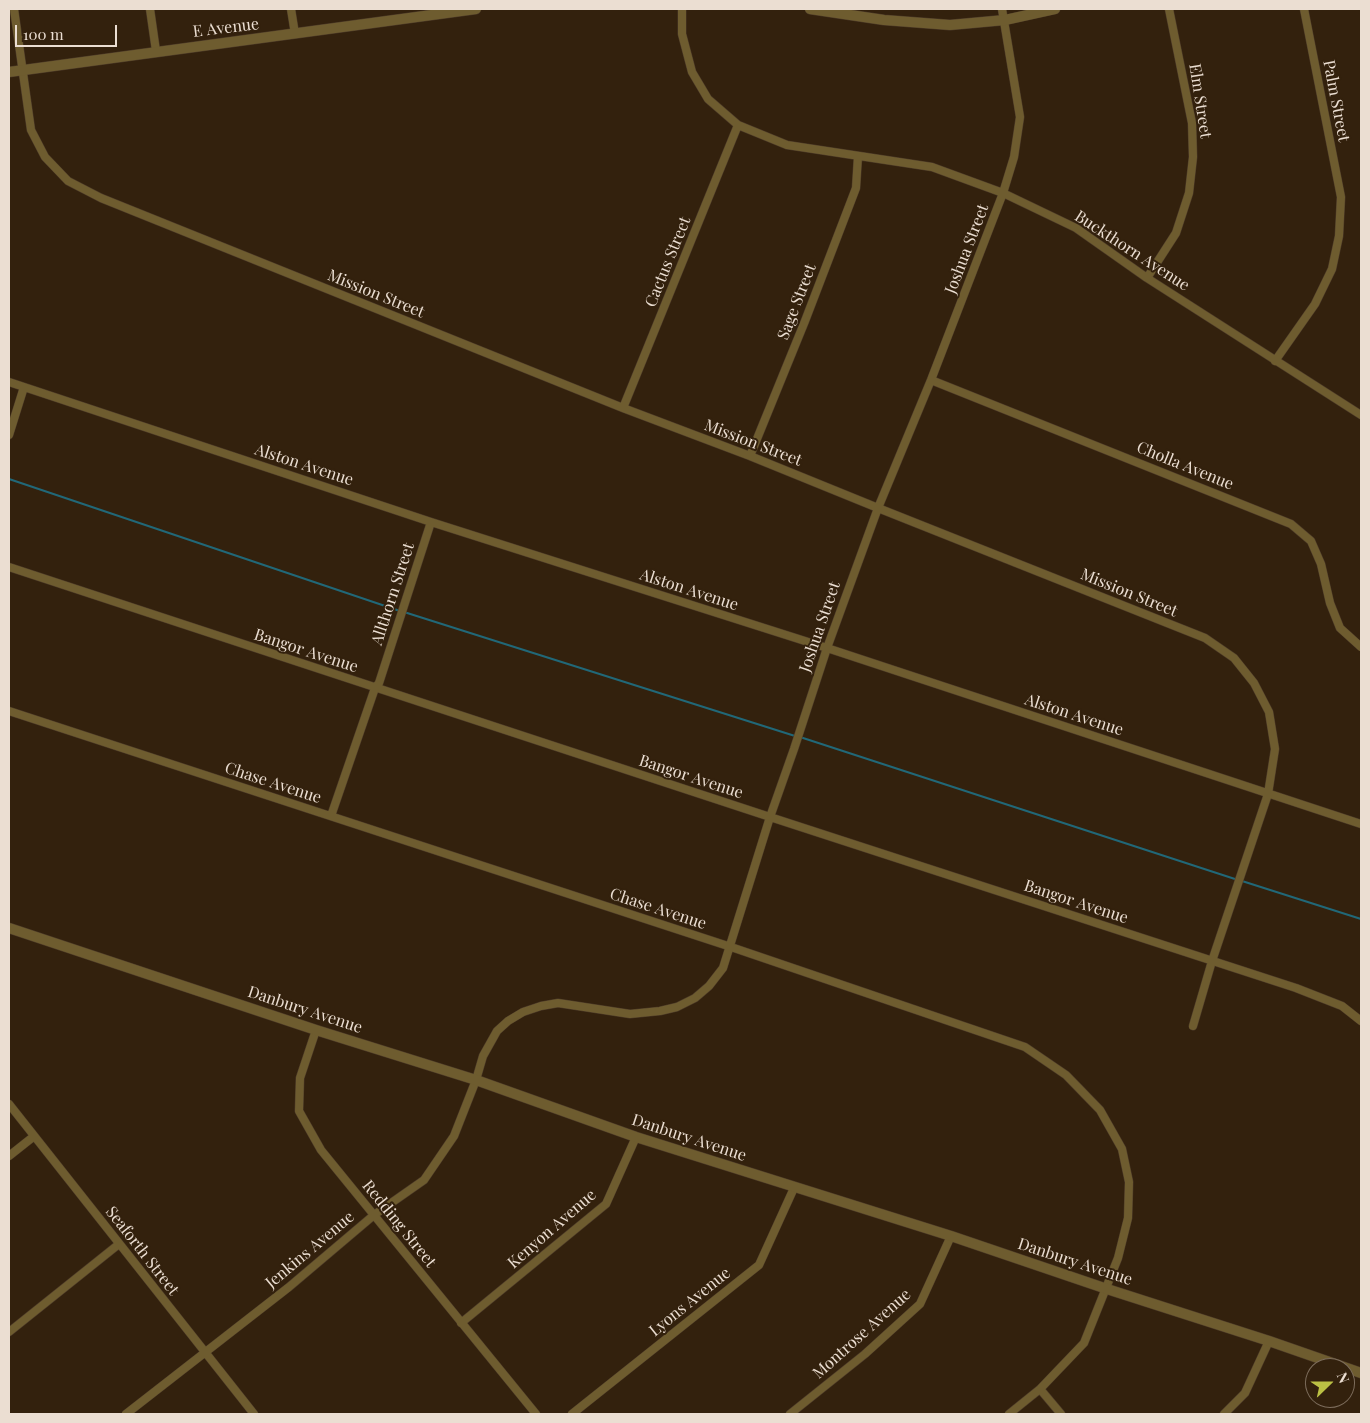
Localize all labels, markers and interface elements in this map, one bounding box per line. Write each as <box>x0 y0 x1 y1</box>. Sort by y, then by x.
street label: E Avenue <box>192 14 260 42</box>
scale bar <box>18 15 120 47</box>
text: 100 m <box>23 24 64 44</box>
street label: Palm Street <box>1319 58 1353 144</box>
street label: Elm Street <box>1185 62 1215 140</box>
street label: Joshua Street <box>941 201 993 297</box>
street label: Buckthorn Avenue <box>1071 207 1193 295</box>
street label: Cactus Street <box>641 214 695 310</box>
street label: Sage Street <box>774 261 820 343</box>
street label: Mission Street <box>325 266 427 322</box>
street label: Mission Street <box>702 416 804 470</box>
street label: Cholla Avenue <box>1134 438 1236 494</box>
street label: Alston Avenue <box>252 440 356 490</box>
street label: Allthorn Street <box>367 540 419 648</box>
street label: Alston Avenue <box>637 565 741 615</box>
street label: Mission Street <box>1078 565 1180 621</box>
street label: Joshua Street <box>796 579 844 675</box>
street label: Bangor Avenue <box>252 625 360 677</box>
street label: Alston Avenue <box>1022 690 1126 740</box>
street label: Bangor Avenue <box>637 751 745 803</box>
street label: Chase Avenue <box>222 758 324 808</box>
street label: Bangor Avenue <box>1022 876 1130 928</box>
street label: Chase Avenue <box>607 884 709 934</box>
street label: Danbury Avenue <box>245 982 365 1038</box>
street label: Danbury Avenue <box>629 1110 749 1166</box>
street label: Redding Street <box>358 1177 440 1271</box>
street label: Kenyon Avenue <box>504 1185 600 1273</box>
street label: Seaforth Street <box>101 1203 183 1299</box>
street label: Jenkins Avenue <box>262 1207 358 1293</box>
street label: Danbury Avenue <box>1015 1234 1135 1290</box>
street label: Lyons Avenue <box>646 1264 734 1340</box>
street label: Montrose Avenue <box>809 1285 915 1383</box>
north arrow <box>1305 1358 1355 1408</box>
text: N <box>1333 1369 1354 1386</box>

